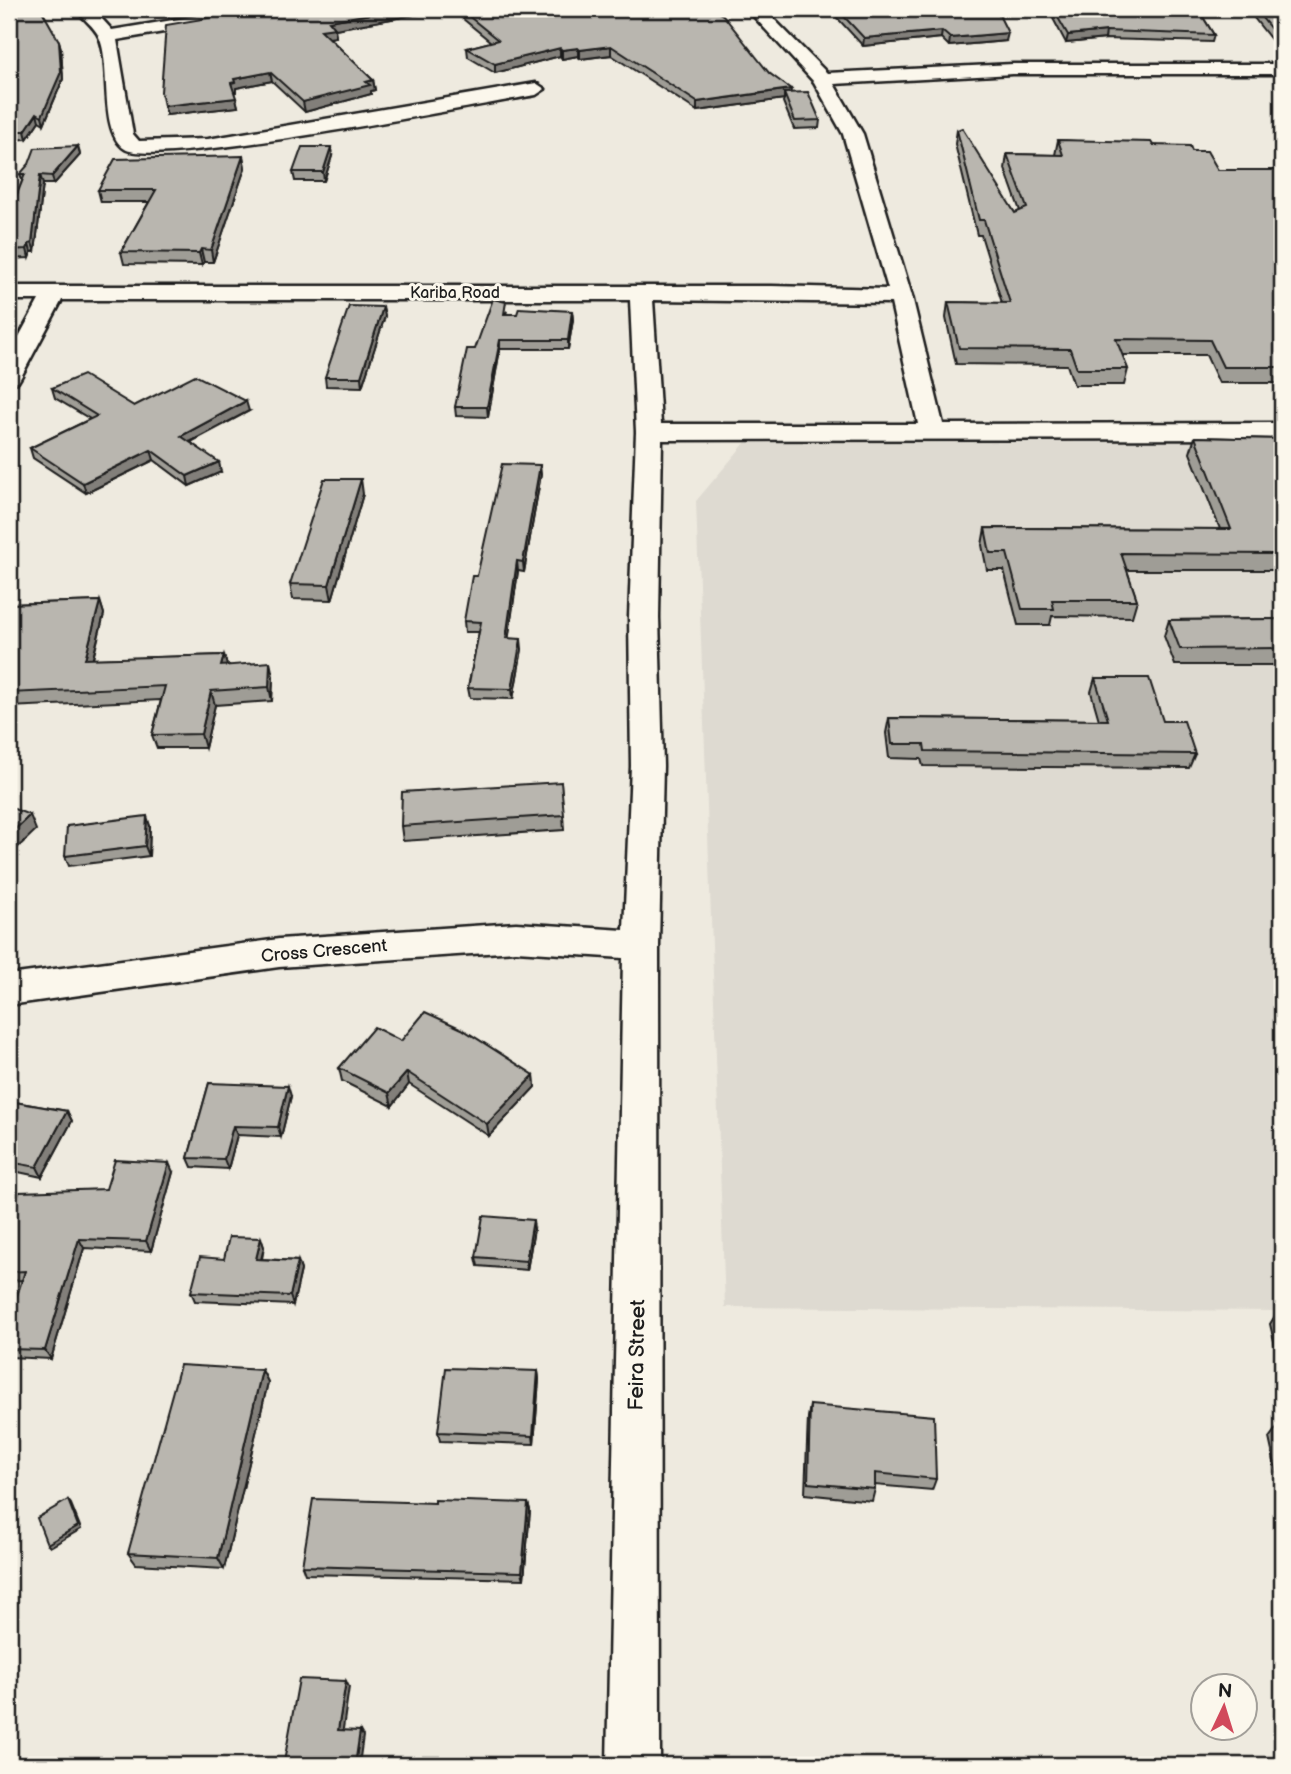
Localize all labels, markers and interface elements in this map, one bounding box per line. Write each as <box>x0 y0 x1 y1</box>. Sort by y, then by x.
street label: Kariba Road <box>410 284 500 303</box>
street label: Cross Crescent <box>260 935 388 967</box>
street label: Feira Street <box>624 1299 650 1411</box>
north arrow <box>1190 1672 1260 1742</box>
text: N <box>1217 1680 1233 1704</box>

